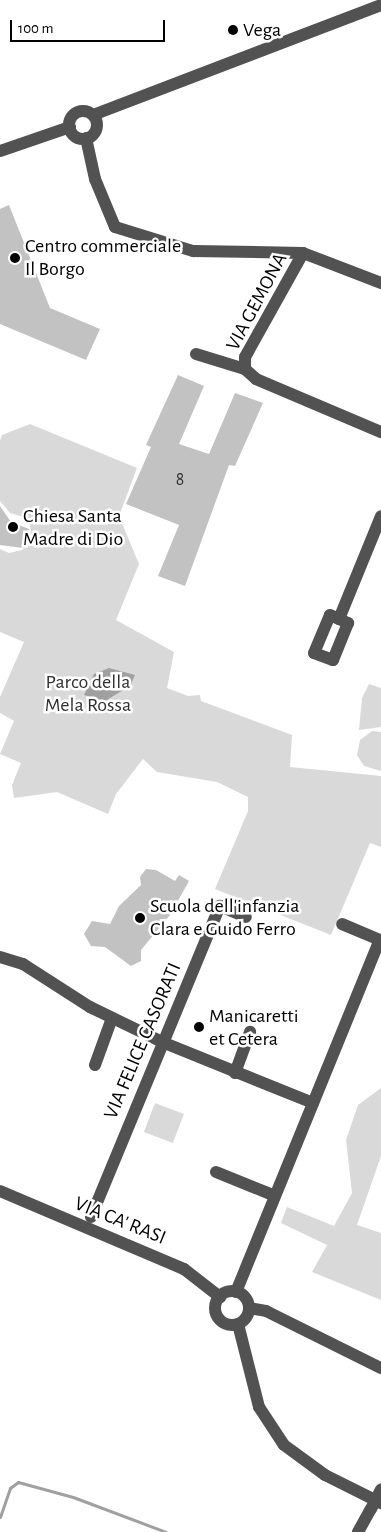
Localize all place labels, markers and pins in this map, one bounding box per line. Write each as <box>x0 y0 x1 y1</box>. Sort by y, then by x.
place label: Vega <box>243 18 281 42</box>
marker: Vega <box>227 24 239 36</box>
place label: Centro commerciale Il Borgo <box>25 235 181 282</box>
marker: Centro commerciale Il Borgo <box>9 252 21 264</box>
place label: Chiesa Santa Madre di Dio <box>23 504 123 551</box>
marker: Chiesa Santa Madre di Dio <box>7 521 19 533</box>
place label: Scuola dell'infanzia Clara e Guido Ferro <box>150 894 299 941</box>
marker: Scuola dell'infanzia Clara e Guido Ferro <box>134 912 146 924</box>
place label: Manicaretti et Cetera <box>209 1004 299 1051</box>
marker: Manicaretti et Cetera <box>193 1021 205 1033</box>

